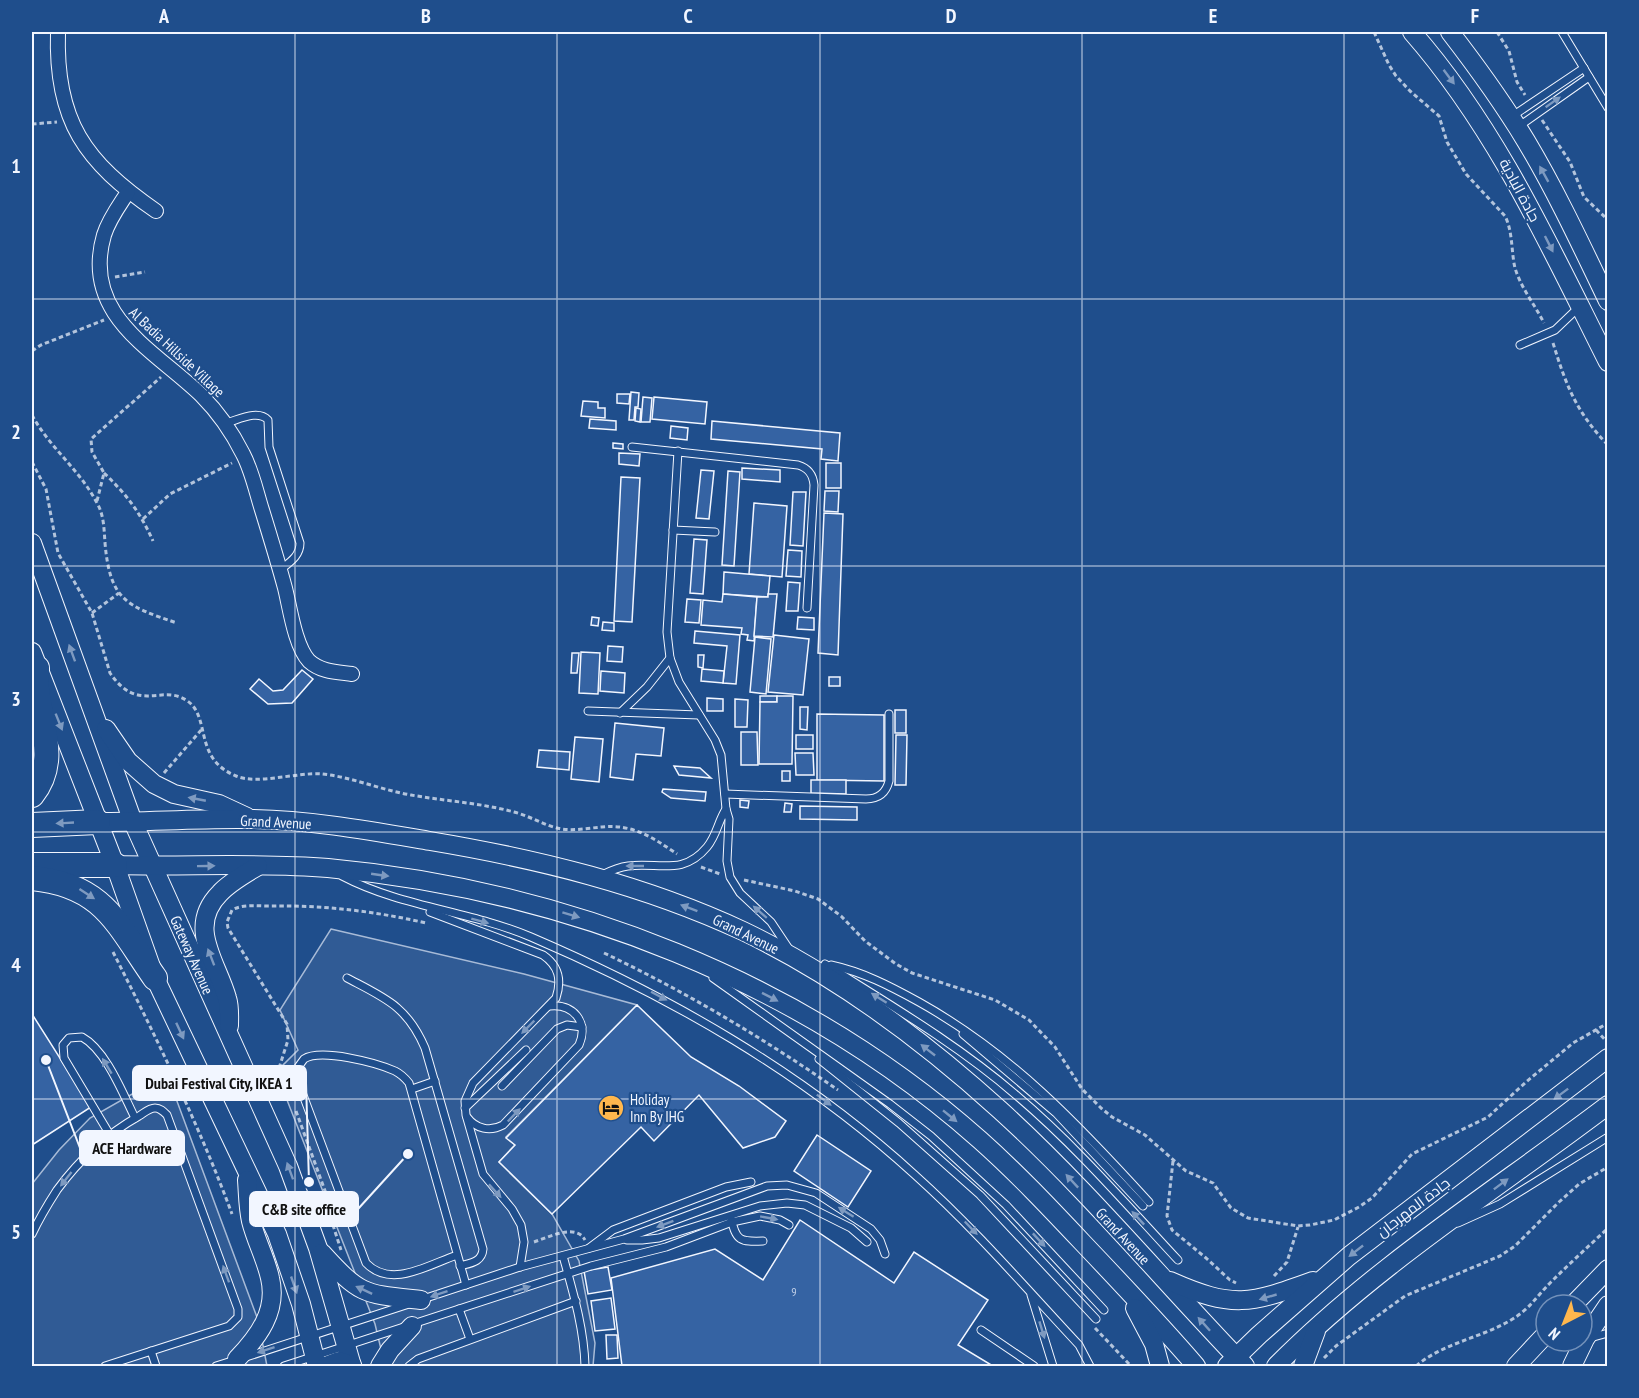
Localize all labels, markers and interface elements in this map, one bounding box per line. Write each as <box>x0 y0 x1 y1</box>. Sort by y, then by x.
text: A <box>158 3 170 29</box>
text: B <box>421 3 431 29</box>
text: C <box>683 3 693 29</box>
text: D <box>946 3 957 29</box>
text: E <box>1209 3 1217 29</box>
text: F <box>1471 3 1479 29</box>
one-way arrow <box>1443 69 1455 85</box>
one-way arrow <box>1545 96 1561 108</box>
text: 1 <box>11 153 21 179</box>
street label: جادة البادية <box>1495 155 1545 225</box>
one-way arrow <box>1539 165 1549 182</box>
one-way arrow <box>1544 236 1553 253</box>
street label: Al Badia Hillside Village <box>125 303 229 401</box>
text: 2 <box>11 419 21 445</box>
one-way arrow <box>66 644 76 662</box>
text: 3 <box>11 686 21 712</box>
one-way arrow <box>55 713 64 731</box>
one-way arrow <box>187 794 206 803</box>
street label: Grand Avenue <box>240 811 312 833</box>
one-way arrow <box>55 819 74 828</box>
one-way arrow <box>625 861 644 871</box>
one-way arrow <box>196 862 215 871</box>
one-way arrow <box>371 870 390 879</box>
one-way arrow <box>79 889 95 900</box>
one-way arrow <box>680 903 698 912</box>
one-way arrow <box>753 906 768 919</box>
street label: Grand Avenue <box>710 910 782 958</box>
one-way arrow <box>562 911 580 920</box>
street label: Gateway Avenue <box>166 913 218 997</box>
one-way arrow <box>471 917 489 926</box>
one-way arrow <box>206 948 216 966</box>
text: 4 <box>11 952 21 978</box>
one-way arrow <box>650 991 668 1001</box>
one-way arrow <box>762 992 779 1002</box>
one-way arrow <box>871 992 887 1003</box>
one-way arrow <box>521 1020 535 1034</box>
one-way arrow <box>175 1022 185 1040</box>
one-way arrow <box>920 1045 935 1057</box>
one-way arrow <box>102 1058 113 1074</box>
callout: Dubai Festival City, IKEA 1 <box>133 1066 306 1100</box>
text: Dubai Festival City, IKEA 1 <box>145 1073 293 1093</box>
one-way arrow <box>1554 1088 1570 1100</box>
place label: Holiday Inn By IHG <box>630 1090 684 1126</box>
hotel icon: Holiday Inn By IHG <box>596 1093 626 1123</box>
one-way arrow <box>816 1094 832 1107</box>
one-way arrow <box>506 1108 520 1122</box>
one-way arrow <box>943 1109 958 1121</box>
callout: ACE Hardware <box>80 1131 184 1165</box>
text: ACE Hardware <box>91 1138 172 1158</box>
one-way arrow <box>284 1162 294 1180</box>
one-way arrow <box>60 1172 72 1187</box>
street label: جادة المهرجان <box>1372 1173 1454 1242</box>
one-way arrow <box>1066 1174 1079 1189</box>
one-way arrow <box>1492 1178 1508 1190</box>
one-way arrow <box>488 1183 501 1198</box>
callout: C&B site office <box>250 1192 358 1226</box>
text: C&B site office <box>262 1199 346 1219</box>
street label: Grand Avenue <box>1092 1203 1154 1269</box>
one-way arrow <box>838 1207 854 1218</box>
one-way arrow <box>1132 1211 1146 1225</box>
one-way arrow <box>759 1214 778 1223</box>
text: 5 <box>11 1219 21 1245</box>
one-way arrow <box>656 1219 674 1229</box>
one-way arrow <box>963 1221 977 1235</box>
one-way arrow <box>1031 1233 1045 1247</box>
one-way arrow <box>1349 1244 1364 1256</box>
one-way arrow <box>220 1265 230 1283</box>
one-way arrow <box>290 1276 300 1294</box>
one-way arrow <box>513 1284 531 1293</box>
house number: 9 <box>791 1284 797 1299</box>
one-way arrow <box>355 1286 372 1295</box>
one-way arrow <box>430 1289 448 1299</box>
one-way arrow <box>1259 1292 1277 1302</box>
north arrow <box>1534 1293 1594 1353</box>
one-way arrow <box>1198 1317 1211 1332</box>
one-way arrow <box>1038 1321 1047 1339</box>
text: N <box>1544 1324 1564 1344</box>
one-way arrow <box>257 1346 275 1356</box>

